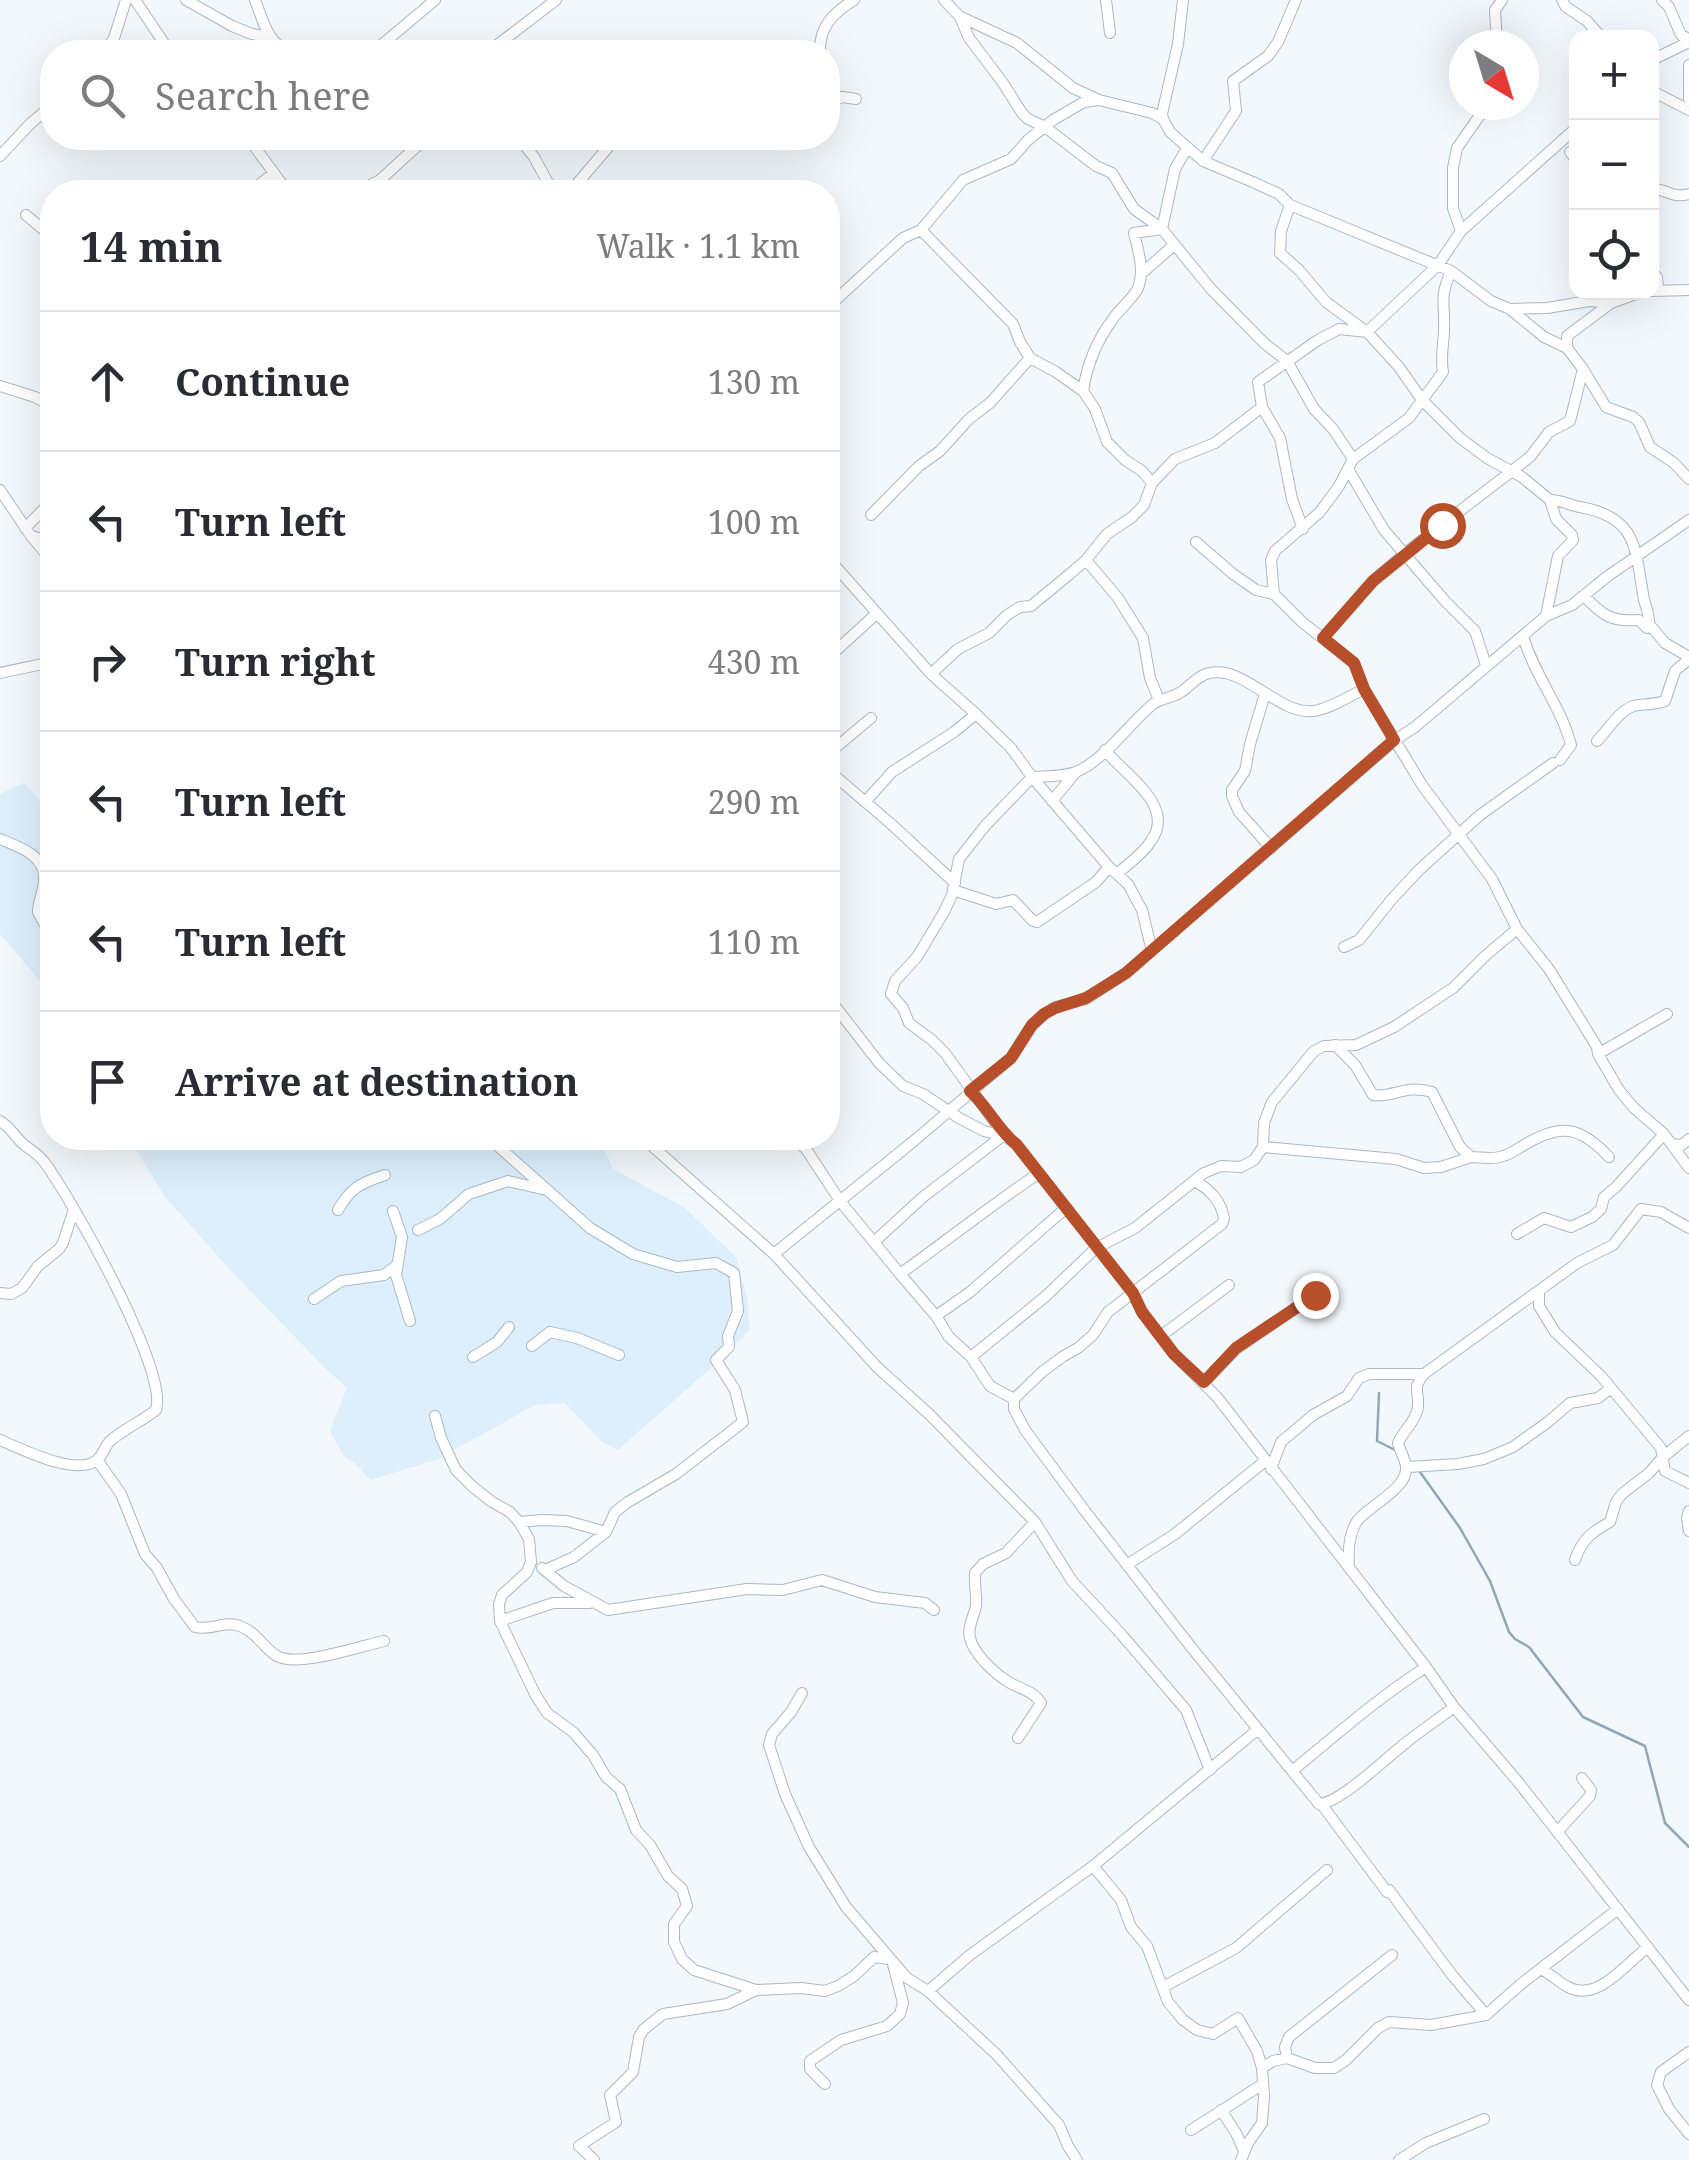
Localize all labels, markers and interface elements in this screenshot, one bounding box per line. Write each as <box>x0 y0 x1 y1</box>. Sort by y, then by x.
north arrow <box>1449 30 1539 120</box>
map controls <box>1569 30 1659 300</box>
button: + <box>1569 30 1659 120</box>
search box <box>40 40 840 150</box>
icon: search <box>75 68 130 123</box>
text: Search here <box>155 69 371 121</box>
button: − <box>1569 120 1659 210</box>
button: locate <box>1569 210 1659 300</box>
text: 14 min <box>80 217 223 274</box>
text: Walk · 1.1 km <box>596 224 800 267</box>
icon: ahead <box>80 354 135 409</box>
text: Continue <box>175 355 350 407</box>
text: 130 m <box>708 360 800 403</box>
icon: left <box>80 494 135 549</box>
text: Turn left <box>175 495 346 547</box>
text: 100 m <box>708 500 800 543</box>
route start <box>1420 503 1466 549</box>
icon: right <box>80 634 135 689</box>
text: Turn right <box>175 635 376 687</box>
text: 430 m <box>708 640 800 683</box>
icon: left <box>80 774 135 829</box>
text: Turn left <box>175 775 346 827</box>
text: 290 m <box>708 780 800 823</box>
icon: left <box>80 914 135 969</box>
text: Turn left <box>175 915 346 967</box>
text: 110 m <box>708 920 800 963</box>
icon: arrive <box>80 1054 135 1109</box>
text: Arrive at destination <box>175 1055 579 1107</box>
route end <box>1293 1273 1339 1319</box>

